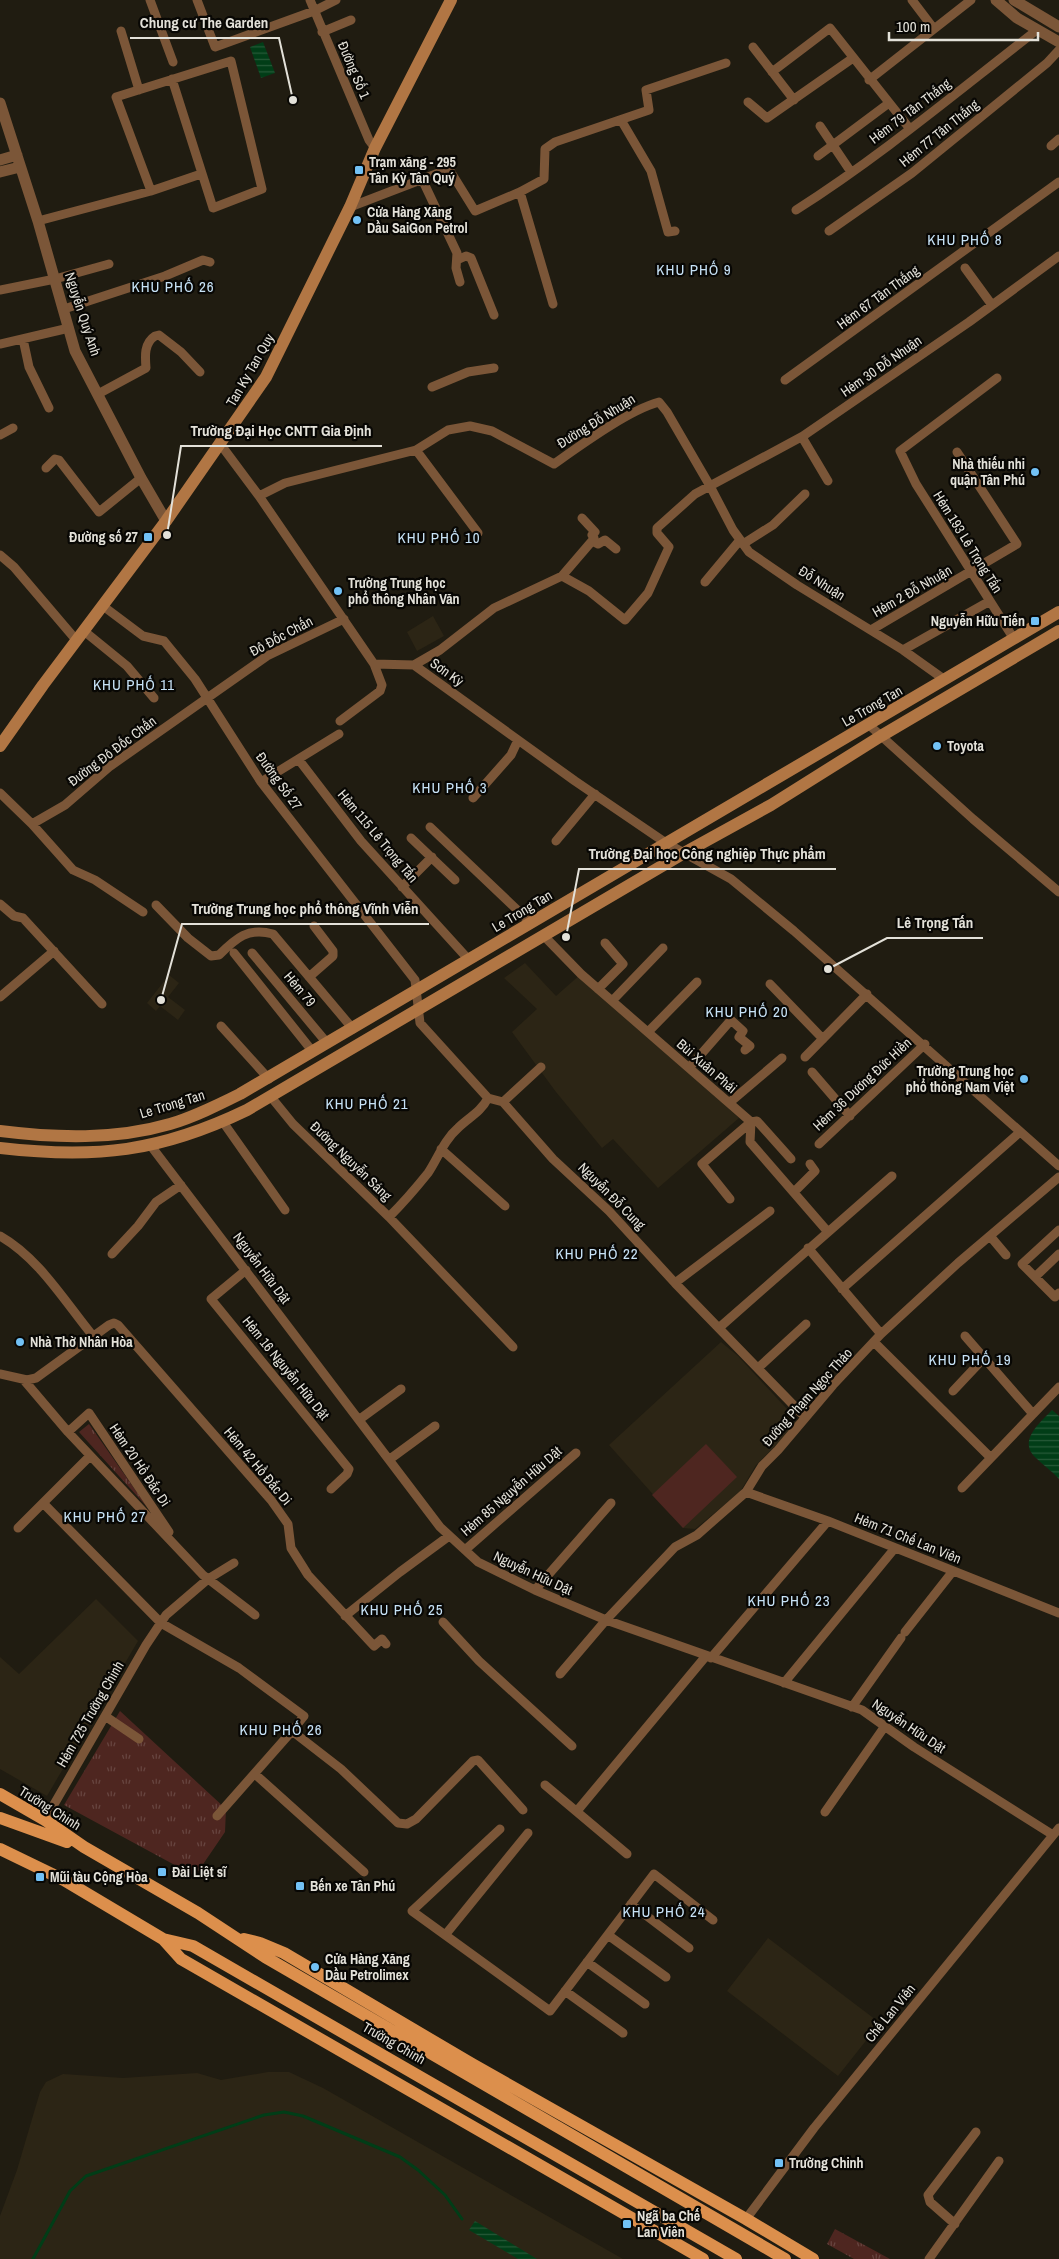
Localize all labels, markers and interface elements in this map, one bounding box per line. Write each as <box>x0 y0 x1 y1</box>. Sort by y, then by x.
callout: Chung cư The Garden <box>130 8 279 38</box>
scale bar <box>889 10 1038 42</box>
text: Chung cư The Garden <box>140 12 268 33</box>
text: 100 m <box>896 16 930 37</box>
street label: Đường Số 1 <box>334 39 374 102</box>
street label: Hẻm 79 Tân Thắng <box>866 74 955 148</box>
street label: Hẻm 77 Tân Thắng <box>895 95 983 171</box>
place label: Trạm xăng - 295 Tân Kỳ Tân Quý <box>369 153 456 187</box>
marker: Trạm xăng - 295 Tân Kỳ Tân Quý <box>353 164 365 176</box>
place label: Cửa Hàng Xăng Dầu SaiGon Petrol <box>367 203 468 237</box>
marker: Cửa Hàng Xăng Dầu SaiGon Petrol <box>351 214 363 226</box>
district label: KHU PHỐ 8 <box>927 229 1003 250</box>
district label: KHU PHỐ 9 <box>656 259 732 280</box>
street label: Hẻm 67 Tân Thắng <box>833 261 923 333</box>
street label: Nguyễn Quý Anh <box>61 270 105 358</box>
district label: KHU PHỐ 26 <box>131 276 215 297</box>
street label: Tan Ky Tan Quy <box>222 330 278 410</box>
street label: Hẻm 30 Đỗ Nhuận <box>837 331 925 401</box>
street label: Đường Đỗ Nhuận <box>554 390 638 452</box>
callout: Trường Đại Học CNTT Gia Định <box>181 416 382 446</box>
text: Trường Đại Học CNTT Gia Định <box>190 420 372 441</box>
place label: Nhà thiếu nhi quận Tân Phú <box>950 455 1025 489</box>
marker: Nhà thiếu nhi quận Tân Phú <box>1029 466 1041 478</box>
street label: Hẻm 193 Lê Trọng Tấn <box>929 488 1007 596</box>
district label: KHU PHỐ 10 <box>397 527 481 548</box>
place label: Đường số 27 <box>69 528 139 546</box>
marker: Đường số 27 <box>142 531 154 543</box>
street label: Hẻm 2 Đỗ Nhuận <box>869 561 955 621</box>
street label: Đỗ Nhuận <box>795 562 849 604</box>
place label: Trường Trung học phổ thông Nhân Văn <box>348 574 460 608</box>
marker: Trường Trung học phổ thông Nhân Văn <box>332 585 344 597</box>
street label: Đô Đốc Chấn <box>246 612 316 660</box>
place label: Nguyễn Hữu Tiến <box>931 612 1025 630</box>
marker: Nguyễn Hữu Tiến <box>1029 615 1041 627</box>
street label: Sơn Kỳ <box>427 654 467 690</box>
district label: KHU PHỐ 11 <box>93 674 175 695</box>
street label: Le Trong Tan <box>838 681 906 731</box>
street label: Đường Đô Đốc Chấn <box>64 712 160 790</box>
place label: Toyota <box>947 737 984 755</box>
marker: Toyota <box>931 740 943 752</box>
street label: Đường Số 27 <box>252 749 306 813</box>
district label: KHU PHỐ 3 <box>412 777 488 798</box>
street label: Hẻm 115 Lê Trọng Tấn <box>334 786 422 886</box>
callout: Trường Đại học Công nghiệp Thực phẩm <box>579 839 836 869</box>
text: Trường Đại học Công nghiệp Thực phẩm <box>588 843 826 864</box>
street label: Le Trong Tan <box>489 886 555 936</box>
callout: Trường Trung học phổ thông Vĩnh Viễn <box>182 894 429 924</box>
text: Trường Trung học phổ thông Vĩnh Viễn <box>191 898 419 919</box>
callout: Lê Trọng Tấn <box>887 908 983 938</box>
text: Lê Trọng Tấn <box>897 912 973 933</box>
street label: Hẻm 79 <box>280 968 320 1010</box>
district label: KHU PHỐ 20 <box>705 1001 789 1022</box>
street label: Hẻm 36 Dương Đức Hiền <box>809 1034 915 1134</box>
street label: Bùi Xuân Phái <box>673 1035 741 1097</box>
place label: Trường Trung học phổ thông Nam Việt <box>906 1062 1014 1096</box>
marker: Trường Trung học phổ thông Nam Việt <box>1018 1073 1030 1085</box>
street label: Le Trong Tan <box>137 1086 207 1122</box>
district label: KHU PHỐ 21 <box>325 1093 409 1114</box>
street label: Đường Nguyễn Sáng <box>306 1118 396 1205</box>
street label: Nguyễn Đỗ Cung <box>575 1159 650 1234</box>
street label: Nguyễn Hữu Dật <box>229 1229 295 1307</box>
district label: KHU PHỐ 22 <box>555 1243 639 1264</box>
street label: Hẻm 16 Nguyễn Hữu Dật <box>239 1312 333 1424</box>
place label: Nhà Thờ Nhân Hòa <box>30 1333 133 1351</box>
marker: Nhà Thờ Nhân Hòa <box>14 1336 26 1348</box>
street label: Đường Phạm Ngọc Thảo <box>758 1344 856 1450</box>
district label: KHU PHỐ 19 <box>928 1349 1012 1370</box>
street label: Hẻm 20 Hồ Đắc Di <box>106 1420 174 1510</box>
street label: Hẻm 42 Hồ Đắc Di <box>220 1423 296 1509</box>
street label: Hẻm 85 Nguyễn Hữu Dật <box>457 1442 565 1540</box>
district label: KHU PHỐ 27 <box>63 1506 147 1527</box>
street label: Hẻm 71 Chế Lan Viên <box>852 1508 964 1568</box>
street label: Nguyễn Hữu Dật <box>491 1547 575 1599</box>
district label: KHU PHỐ 23 <box>747 1590 831 1611</box>
district label: KHU PHỐ 25 <box>360 1599 444 1620</box>
street label: Hẻm 725 Trường Chinh <box>52 1658 128 1770</box>
street label: Nguyễn Hữu Dật <box>869 1695 949 1757</box>
district label: KHU PHỐ 26 <box>239 1719 323 1740</box>
street label: Trường Chinh <box>16 1782 84 1834</box>
place label: Đài Liệt sĩ <box>172 1863 227 1881</box>
marker: Đài Liệt sĩ <box>156 1866 168 1878</box>
place label: Mũi tàu Cộng Hòa <box>50 1868 148 1886</box>
marker: Mũi tàu Cộng Hòa <box>34 1871 46 1883</box>
place label: Bến xe Tân Phú <box>310 1877 395 1895</box>
marker: Bến xe Tân Phú <box>294 1880 306 1892</box>
district label: KHU PHỐ 24 <box>622 1901 706 1922</box>
place label: Cửa Hàng Xăng Dầu Petrolimex <box>325 1950 410 1984</box>
marker: Cửa Hàng Xăng Dầu Petrolimex <box>309 1961 321 1973</box>
street label: Chế Lan Viên <box>861 1980 919 2046</box>
street label: Trường Chinh <box>359 2018 429 2068</box>
place label: Trường Chinh <box>789 2154 864 2172</box>
marker: Trường Chinh <box>773 2157 785 2169</box>
place label: Ngã ba Chế Lan Viên <box>637 2207 700 2241</box>
marker: Ngã ba Chế Lan Viên <box>621 2218 633 2230</box>

